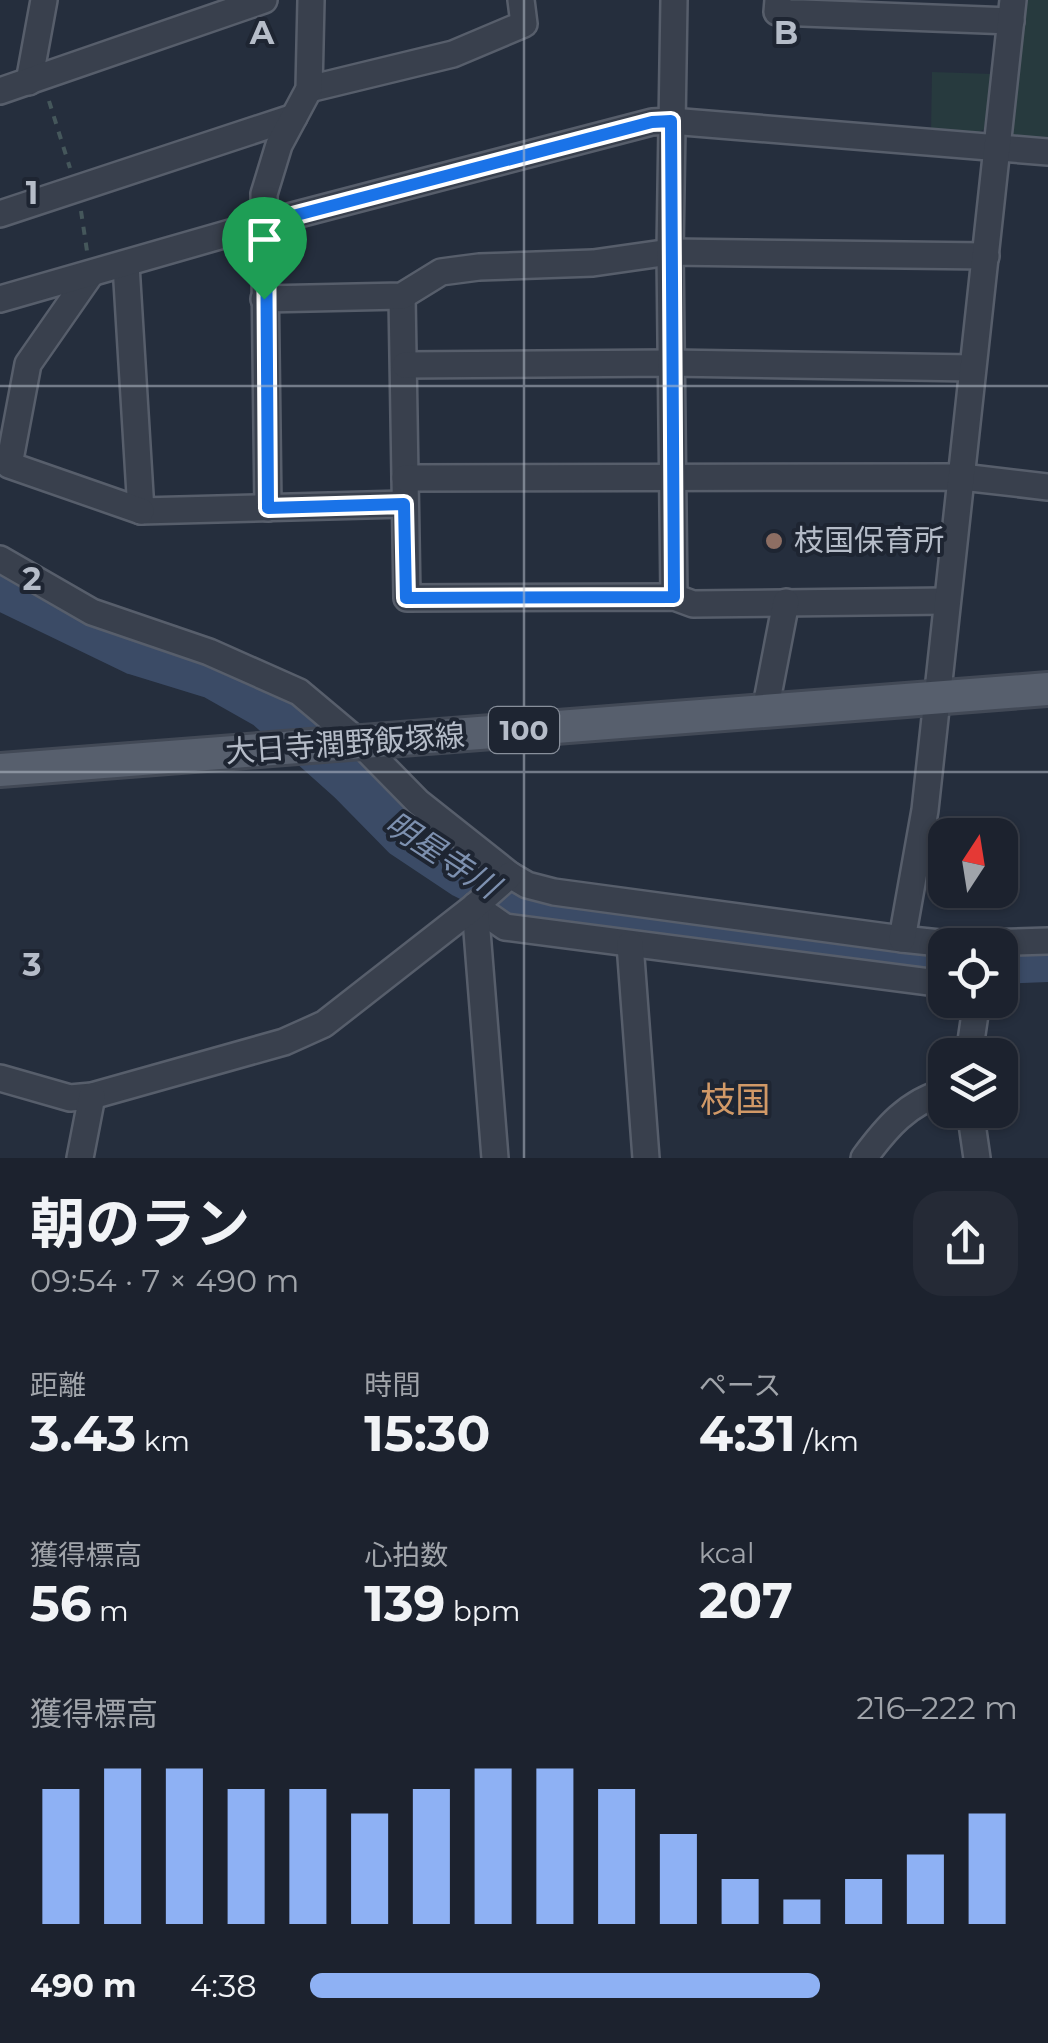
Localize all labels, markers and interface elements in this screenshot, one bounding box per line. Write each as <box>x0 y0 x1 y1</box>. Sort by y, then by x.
text: A <box>249 13 275 52</box>
text: B <box>774 13 798 52</box>
text: 1 <box>26 173 38 212</box>
pin <box>222 197 307 300</box>
icon: arrive <box>237 212 292 267</box>
place label: 枝国保育所 <box>794 522 944 559</box>
marker: 枝国保育所 <box>763 530 785 552</box>
text: 2 <box>23 559 41 598</box>
road number: 100 <box>489 707 559 753</box>
street label: 大日寺潤野飯塚線 <box>224 717 466 770</box>
water label: 明星寺川 <box>378 803 509 907</box>
north arrow <box>928 818 1018 908</box>
map controls <box>928 818 1018 1128</box>
button: locate <box>928 928 1018 1018</box>
text: 3 <box>22 945 41 984</box>
button: layers <box>928 1038 1018 1128</box>
district label: 枝国 <box>700 1078 770 1121</box>
text: 朝のラン <box>30 1190 250 1257</box>
button: share <box>913 1191 1018 1296</box>
text: 09:54 · 7 × 490 m <box>30 1261 299 1300</box>
text: 距離 <box>30 1368 86 1402</box>
text: 時間 <box>364 1368 420 1402</box>
text: ペース <box>699 1368 781 1402</box>
text: 3.43 <box>30 1403 136 1464</box>
text: 15:30 <box>364 1403 490 1464</box>
text: 4:31 <box>699 1403 796 1464</box>
text: km <box>136 1424 190 1458</box>
text: /km <box>796 1424 859 1458</box>
text: kcal <box>699 1536 755 1570</box>
text: 獲得標高 <box>30 1538 142 1572</box>
text: 心拍数 <box>364 1538 448 1572</box>
text: 207 <box>699 1570 793 1631</box>
text: 56 <box>30 1573 92 1634</box>
text: 139 <box>364 1573 445 1634</box>
text: m <box>92 1594 129 1628</box>
text: bpm <box>445 1594 520 1628</box>
text: 216–222 m <box>856 1688 1018 1727</box>
text: 獲得標高 <box>30 1694 158 1733</box>
text: 490 m <box>30 1966 137 2005</box>
text: 4:38 <box>190 1966 257 2005</box>

